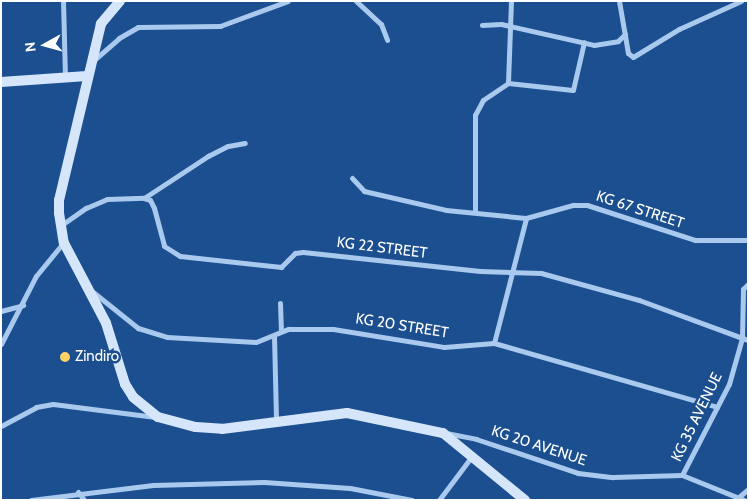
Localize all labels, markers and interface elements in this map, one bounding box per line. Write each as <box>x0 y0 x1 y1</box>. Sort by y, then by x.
north arrow <box>20 20 70 70</box>
text: N <box>21 41 40 53</box>
street label: KG 67 STREET <box>594 187 686 233</box>
street label: KG 22 STREET <box>336 234 428 262</box>
street label: KG 20 STREET <box>354 310 450 342</box>
place label: Zindiro <box>75 348 119 366</box>
marker: Zindiro <box>59 351 71 363</box>
street label: KG 35 AVENUE <box>668 370 726 464</box>
street label: KG 20 AVENUE <box>489 422 589 470</box>

